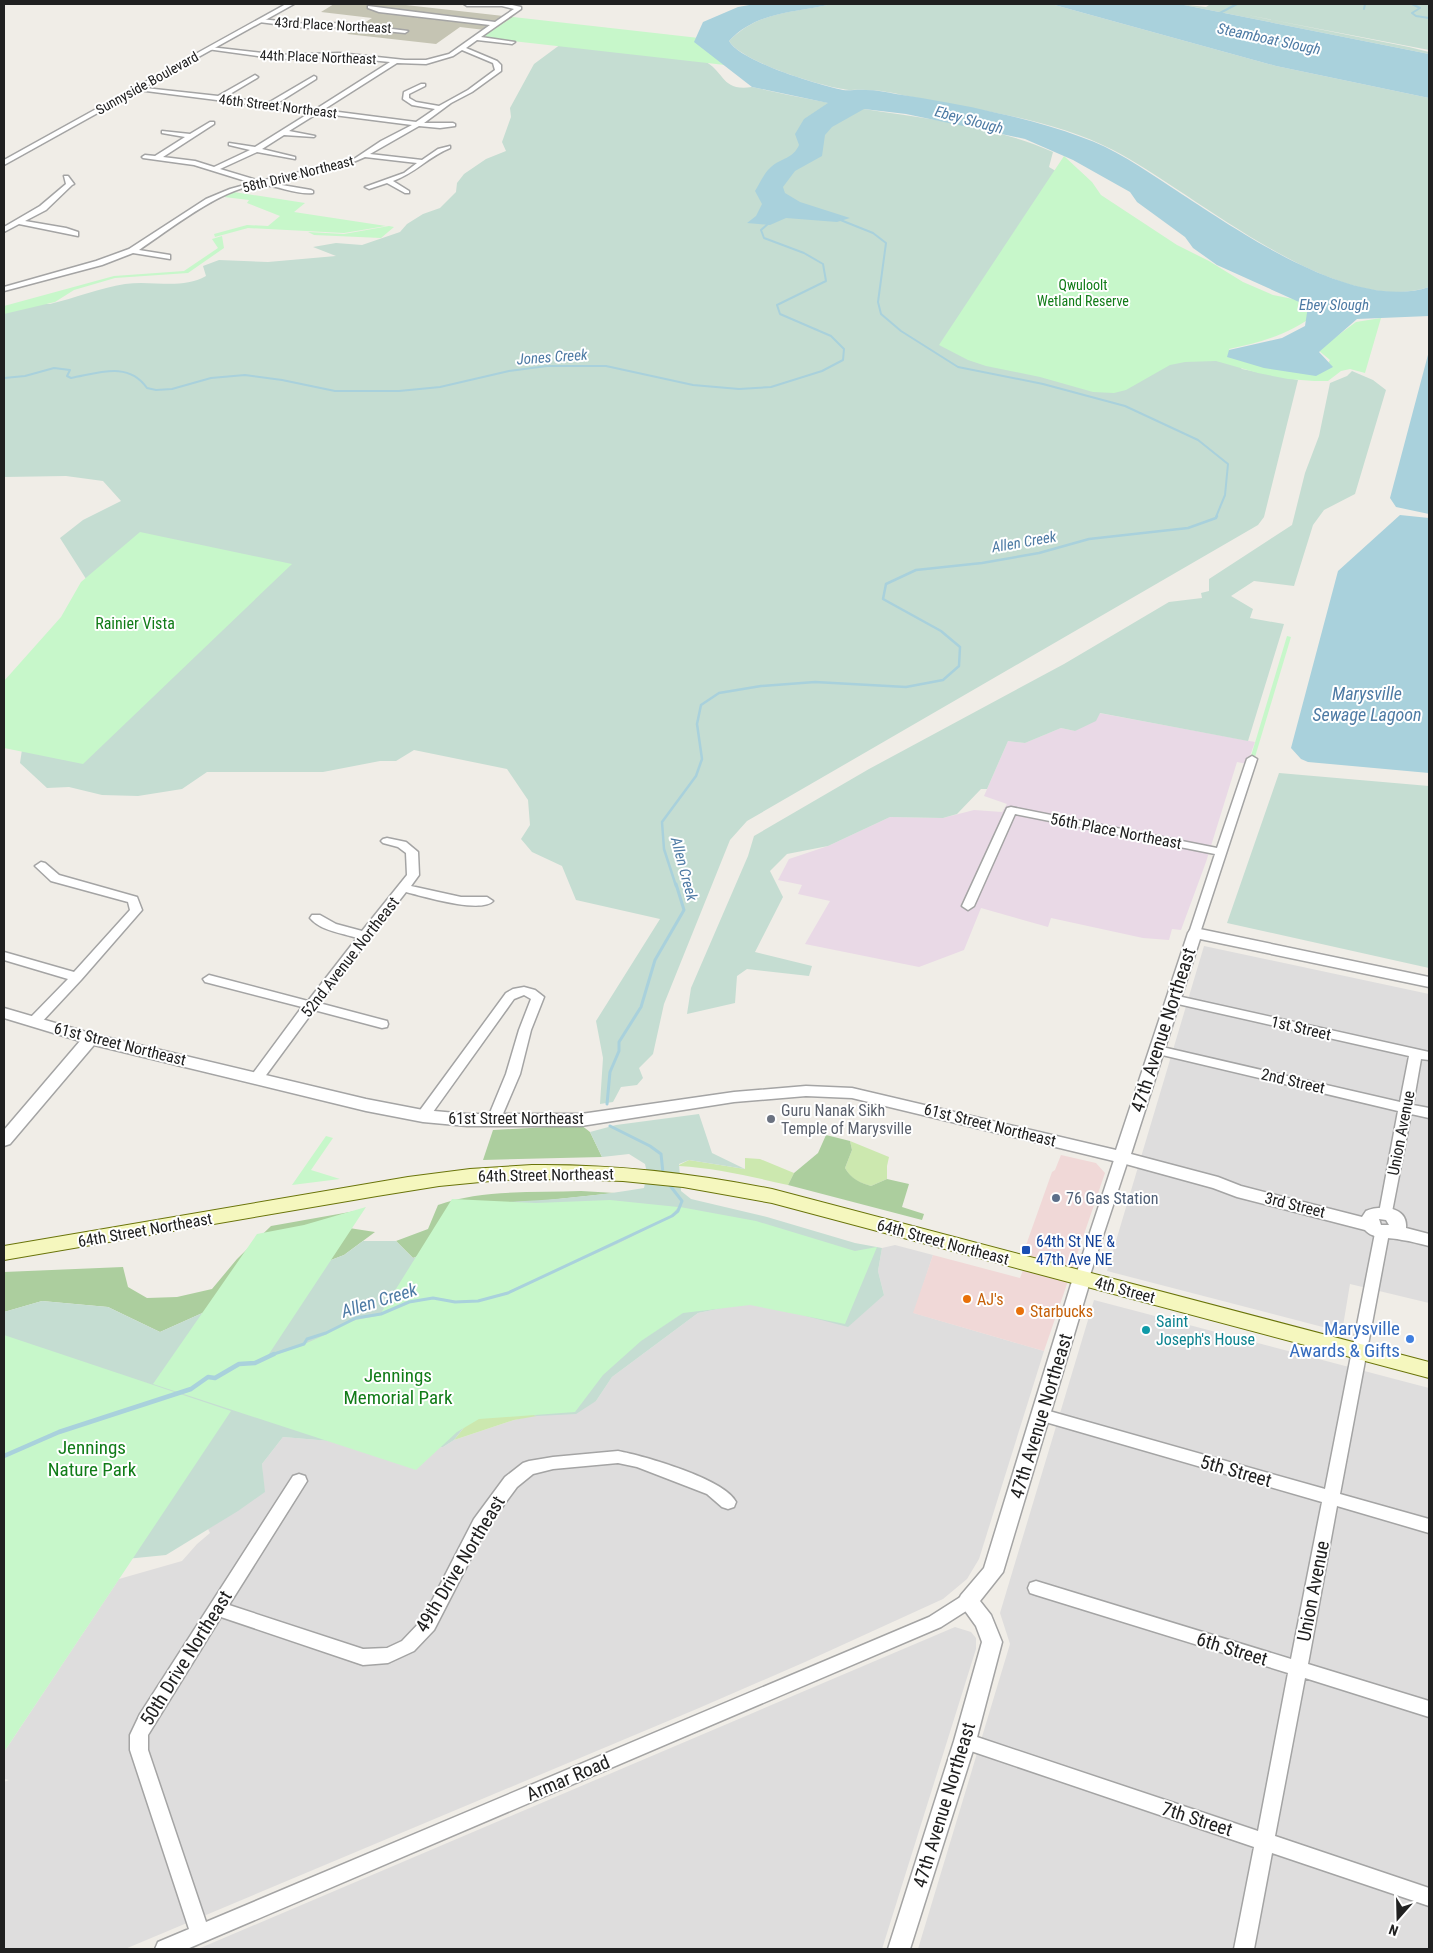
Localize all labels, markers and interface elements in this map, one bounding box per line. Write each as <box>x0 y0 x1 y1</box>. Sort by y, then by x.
street label: 43rd Place Northeast <box>274 14 392 36</box>
water label: Steamboat Slough <box>1216 19 1322 59</box>
street label: 44th Place Northeast <box>259 47 377 67</box>
street label: Sunnyside Boulevard <box>93 48 201 118</box>
street label: 46th Street Northeast <box>218 91 338 121</box>
water label: Ebey Slough <box>933 102 1005 138</box>
street label: 58th Drive Northeast <box>241 152 355 196</box>
park label: Qwuloolt Wetland Reserve <box>1037 277 1129 309</box>
water label: Ebey Slough <box>1299 296 1369 314</box>
water label: Jones Creek <box>516 346 588 368</box>
water label: Allen Creek <box>989 527 1058 557</box>
park label: Rainier Vista <box>95 614 175 633</box>
water label: Marysville Sewage Lagoon <box>1312 683 1422 725</box>
street label: 56th Place Northeast <box>1049 809 1184 853</box>
water label: Allen Creek <box>667 834 701 903</box>
street label: 52nd Avenue Northeast <box>297 893 403 1021</box>
street label: 47th Avenue Northeast <box>1126 945 1200 1115</box>
street label: 1st Street <box>1269 1012 1333 1044</box>
street label: 61st Street Northeast <box>52 1018 188 1070</box>
street label: 2nd Street <box>1259 1064 1327 1098</box>
street label: Union Avenue <box>1383 1089 1419 1177</box>
street label: 61st Street Northeast <box>922 1099 1058 1151</box>
place label: Guru Nanak Sikh Temple of Marysville <box>781 1101 912 1138</box>
street label: 61st Street Northeast <box>448 1109 584 1128</box>
marker: Guru Nanak Sikh Temple of Marysville <box>765 1113 777 1125</box>
street label: 64th Street Northeast <box>478 1164 614 1186</box>
street label: 3rd Street <box>1263 1188 1327 1222</box>
place label: 76 Gas Station <box>1066 1189 1158 1208</box>
marker: 76 Gas Station <box>1050 1192 1062 1204</box>
street label: 64th Street Northeast <box>76 1209 214 1251</box>
street label: 64th Street Northeast <box>875 1215 1011 1269</box>
place label: 64th St NE & 47th Ave NE <box>1036 1232 1115 1269</box>
marker: 64th St NE & 47th Ave NE <box>1020 1244 1032 1256</box>
street label: 4th Street <box>1093 1273 1157 1307</box>
water label: Allen Creek <box>338 1278 420 1322</box>
place label: AJ's <box>977 1290 1003 1309</box>
marker: AJ's <box>961 1293 973 1305</box>
place label: Starbucks <box>1030 1302 1093 1321</box>
marker: Starbucks <box>1014 1305 1026 1317</box>
place label: Saint Joseph's House <box>1156 1312 1255 1349</box>
place label: Marysville Awards & Gifts <box>1289 1317 1400 1362</box>
marker: Saint Joseph's House <box>1140 1324 1152 1336</box>
street label: 47th Avenue Northeast <box>1005 1331 1077 1501</box>
marker: Marysville Awards & Gifts <box>1404 1333 1416 1345</box>
park label: Jennings Memorial Park <box>344 1364 453 1409</box>
park label: Jennings Nature Park <box>48 1436 137 1481</box>
street label: 5th Street <box>1198 1450 1274 1492</box>
street label: 49th Drive Northeast <box>410 1492 510 1636</box>
street label: Union Avenue <box>1292 1539 1334 1643</box>
street label: 50th Drive Northeast <box>135 1586 237 1730</box>
street label: 6th Street <box>1194 1627 1270 1671</box>
street label: 47th Avenue Northeast <box>908 1720 980 1890</box>
street label: Armar Road <box>523 1750 613 1806</box>
street label: 7th Street <box>1159 1797 1235 1841</box>
north arrow <box>1373 1893 1423 1943</box>
text: N <box>1387 1921 1400 1939</box>

